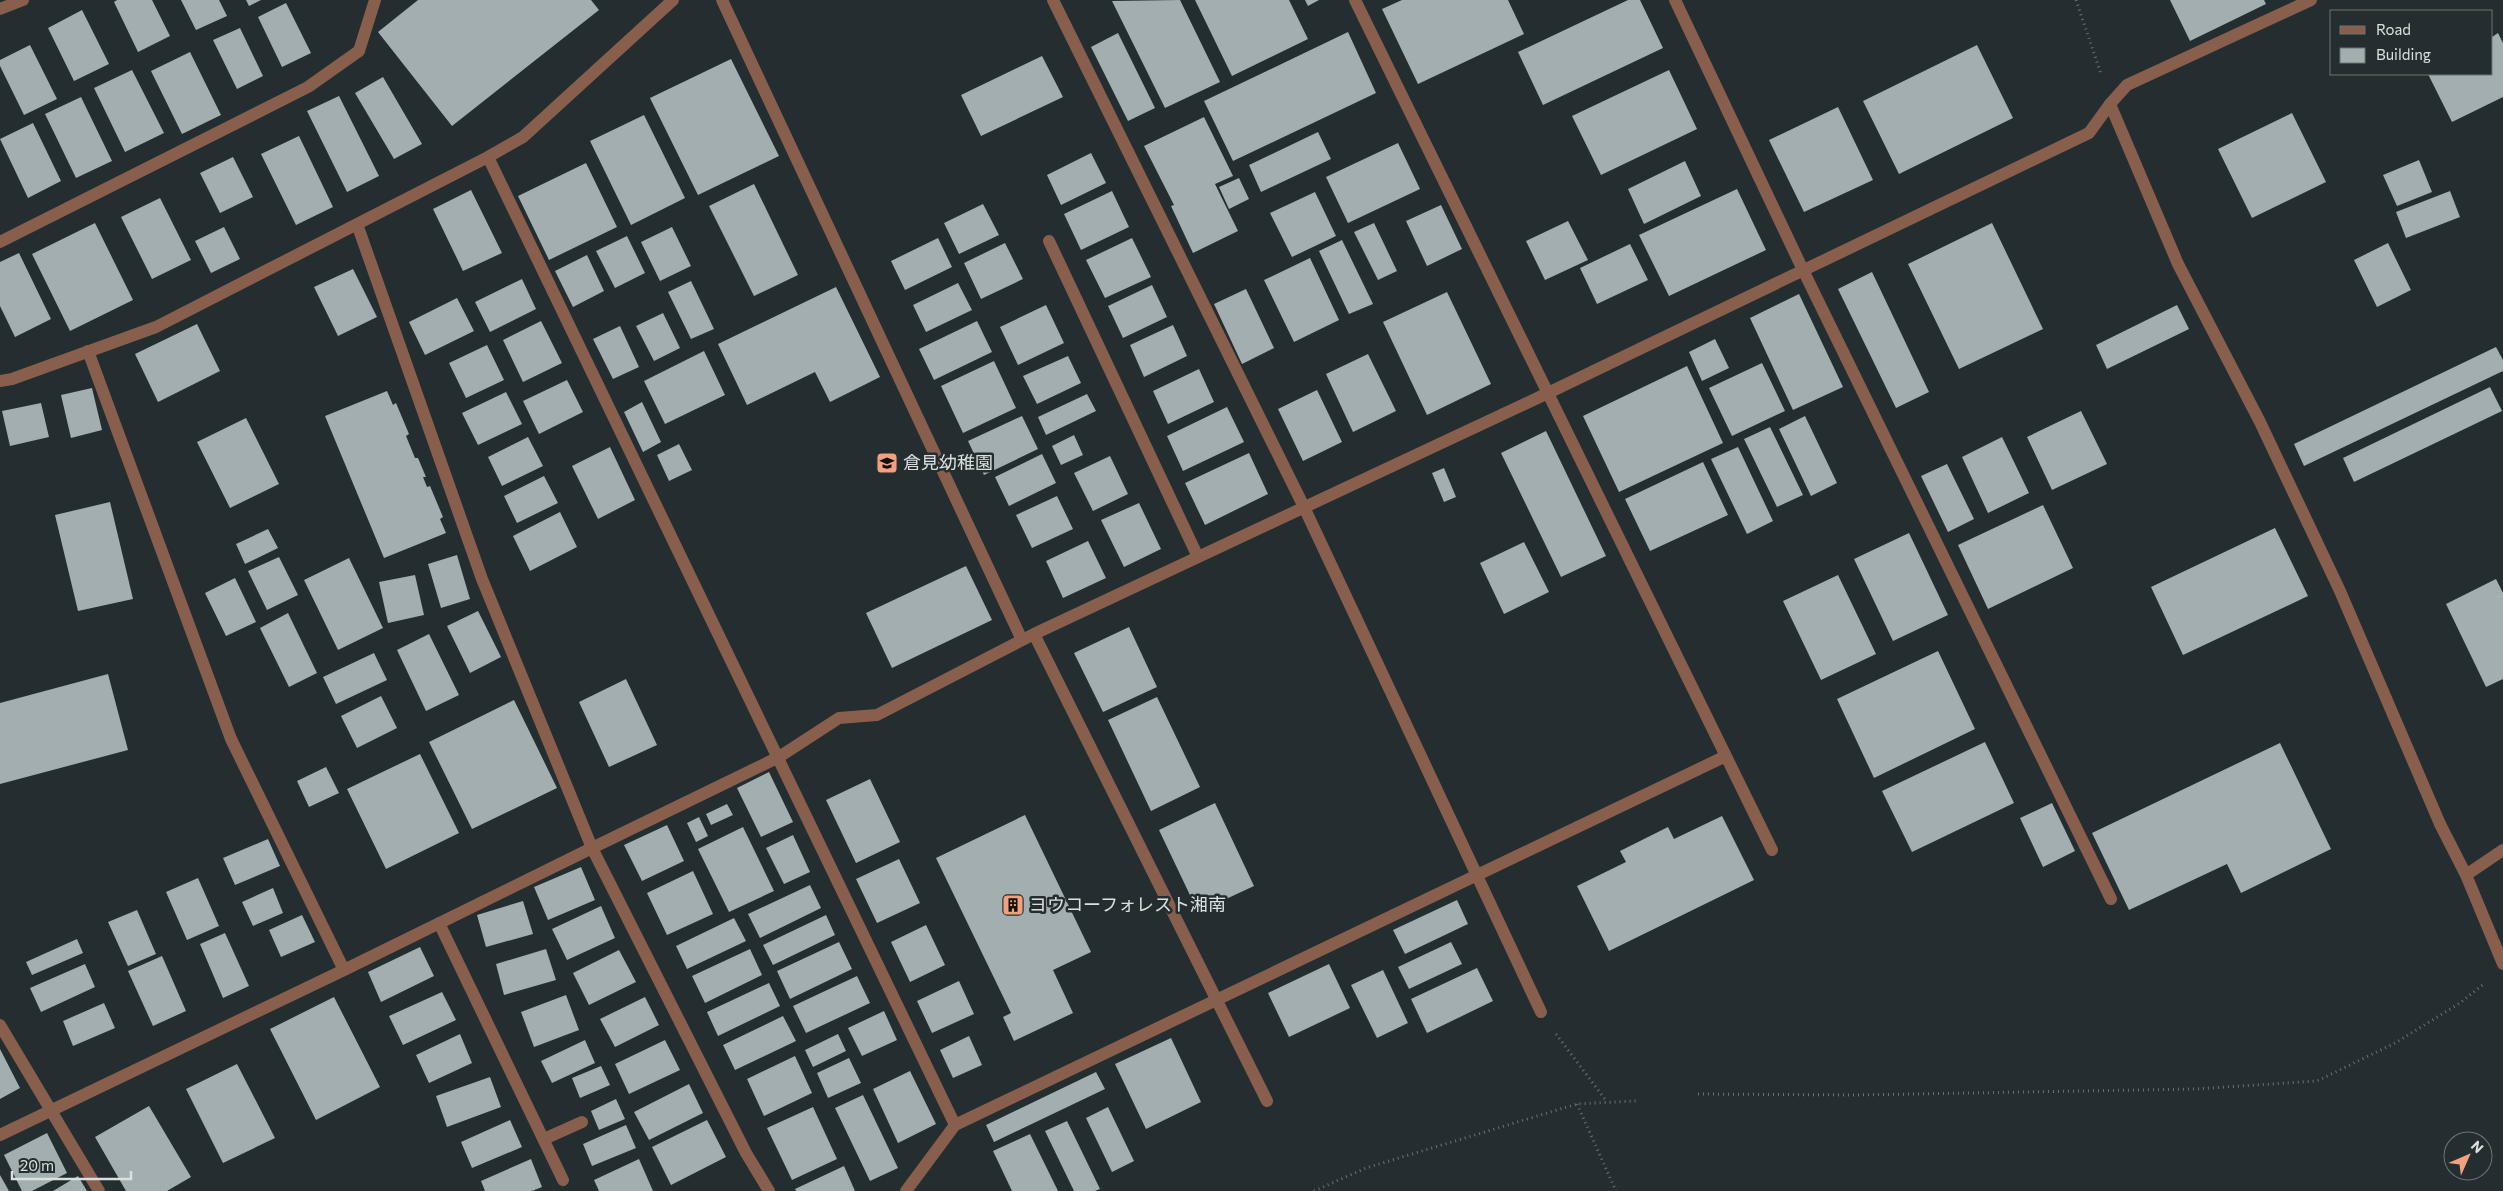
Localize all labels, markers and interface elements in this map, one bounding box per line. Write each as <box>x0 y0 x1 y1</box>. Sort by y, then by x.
legend <box>2330 10 2493 75</box>
text: Road <box>2376 20 2411 38</box>
text: Building <box>2376 45 2431 63</box>
school or university icon: 倉見幼稚園 <box>875 451 899 475</box>
place label: 倉見幼稚園 <box>903 451 993 473</box>
building icon: ヨウコーフォレスト湘南 <box>1001 893 1025 917</box>
place label: ヨウコーフォレスト湘南 <box>1029 893 1226 915</box>
north arrow <box>2443 1131 2493 1181</box>
text: N <box>2468 1137 2487 1156</box>
scale bar <box>12 1148 131 1180</box>
text: 20 m <box>20 1156 54 1174</box>

